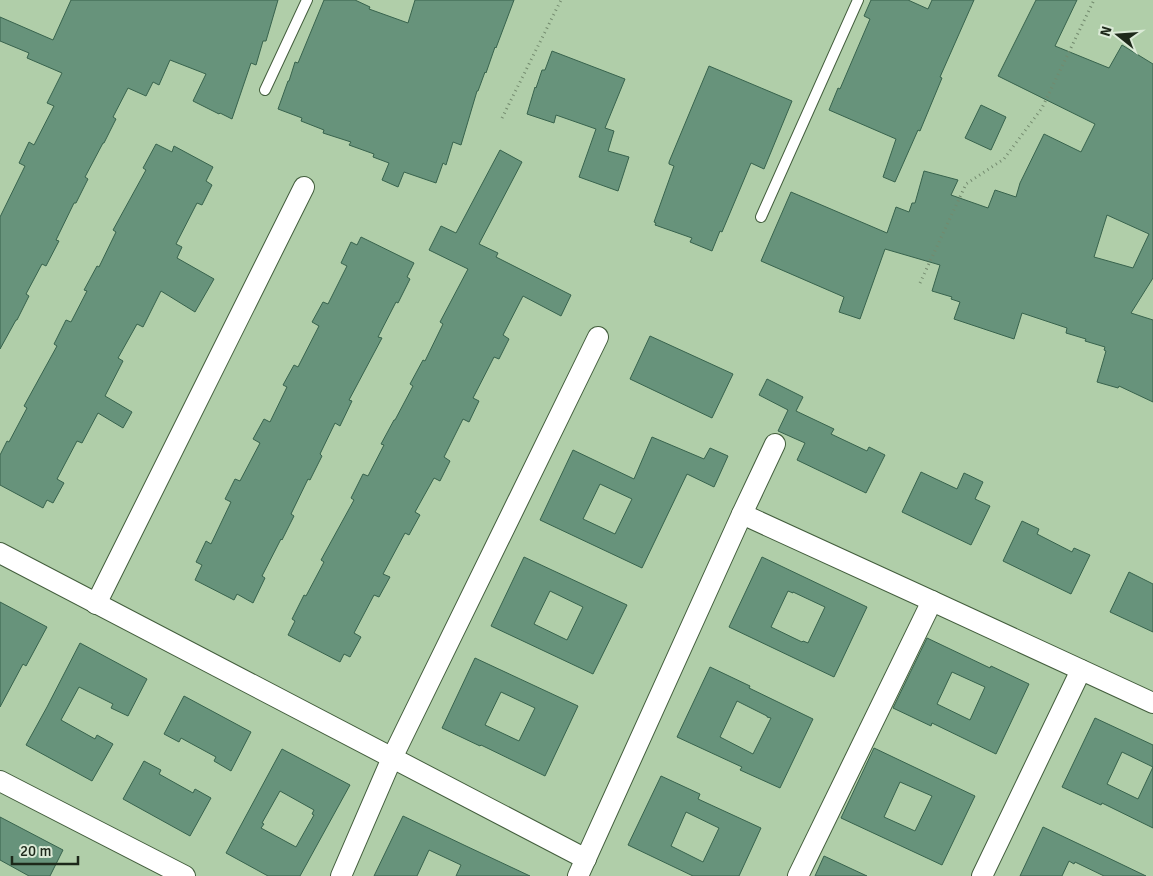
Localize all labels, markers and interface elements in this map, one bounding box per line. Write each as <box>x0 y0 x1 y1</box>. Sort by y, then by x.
north arrow <box>1093 10 1143 60</box>
text: N <box>1096 24 1116 38</box>
scale bar <box>12 834 79 866</box>
text: 20 m <box>20 842 51 860</box>

